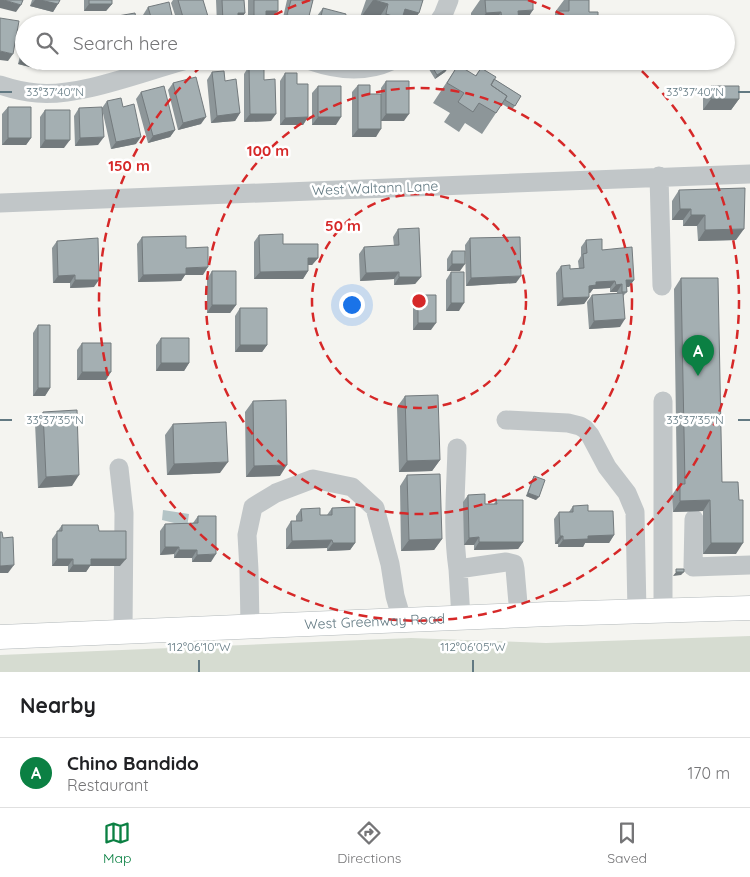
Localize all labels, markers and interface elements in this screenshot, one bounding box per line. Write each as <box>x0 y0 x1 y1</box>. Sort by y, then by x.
search box <box>15 15 735 70</box>
icon: search <box>33 29 61 57</box>
text: Search here <box>73 31 178 55</box>
text: 33°37'40"N <box>26 84 84 99</box>
text: 33°37'40"N <box>666 84 724 99</box>
text: 100 m <box>247 141 289 160</box>
text: 150 m <box>108 156 150 175</box>
street label: West Waltann Lane <box>311 177 439 199</box>
text: 50 m <box>325 216 361 235</box>
your location <box>339 292 365 318</box>
centre of rings <box>410 292 428 310</box>
pin: A <box>682 335 714 376</box>
text: 33°37'35"N <box>26 412 84 427</box>
text: 33°37'35"N <box>666 412 724 427</box>
street label: West Greenway Road <box>304 609 445 633</box>
text: 112°06'10"W <box>167 639 231 654</box>
text: 112°06'05"W <box>440 639 506 654</box>
text: Nearby <box>20 692 96 718</box>
text: Chino Bandido <box>67 751 199 775</box>
text: A <box>31 763 41 783</box>
text: 170 m <box>687 763 730 783</box>
text: Restaurant <box>67 775 149 795</box>
tab: Map <box>103 819 131 867</box>
tab: Directions <box>337 819 401 867</box>
tab: Saved <box>607 819 647 867</box>

